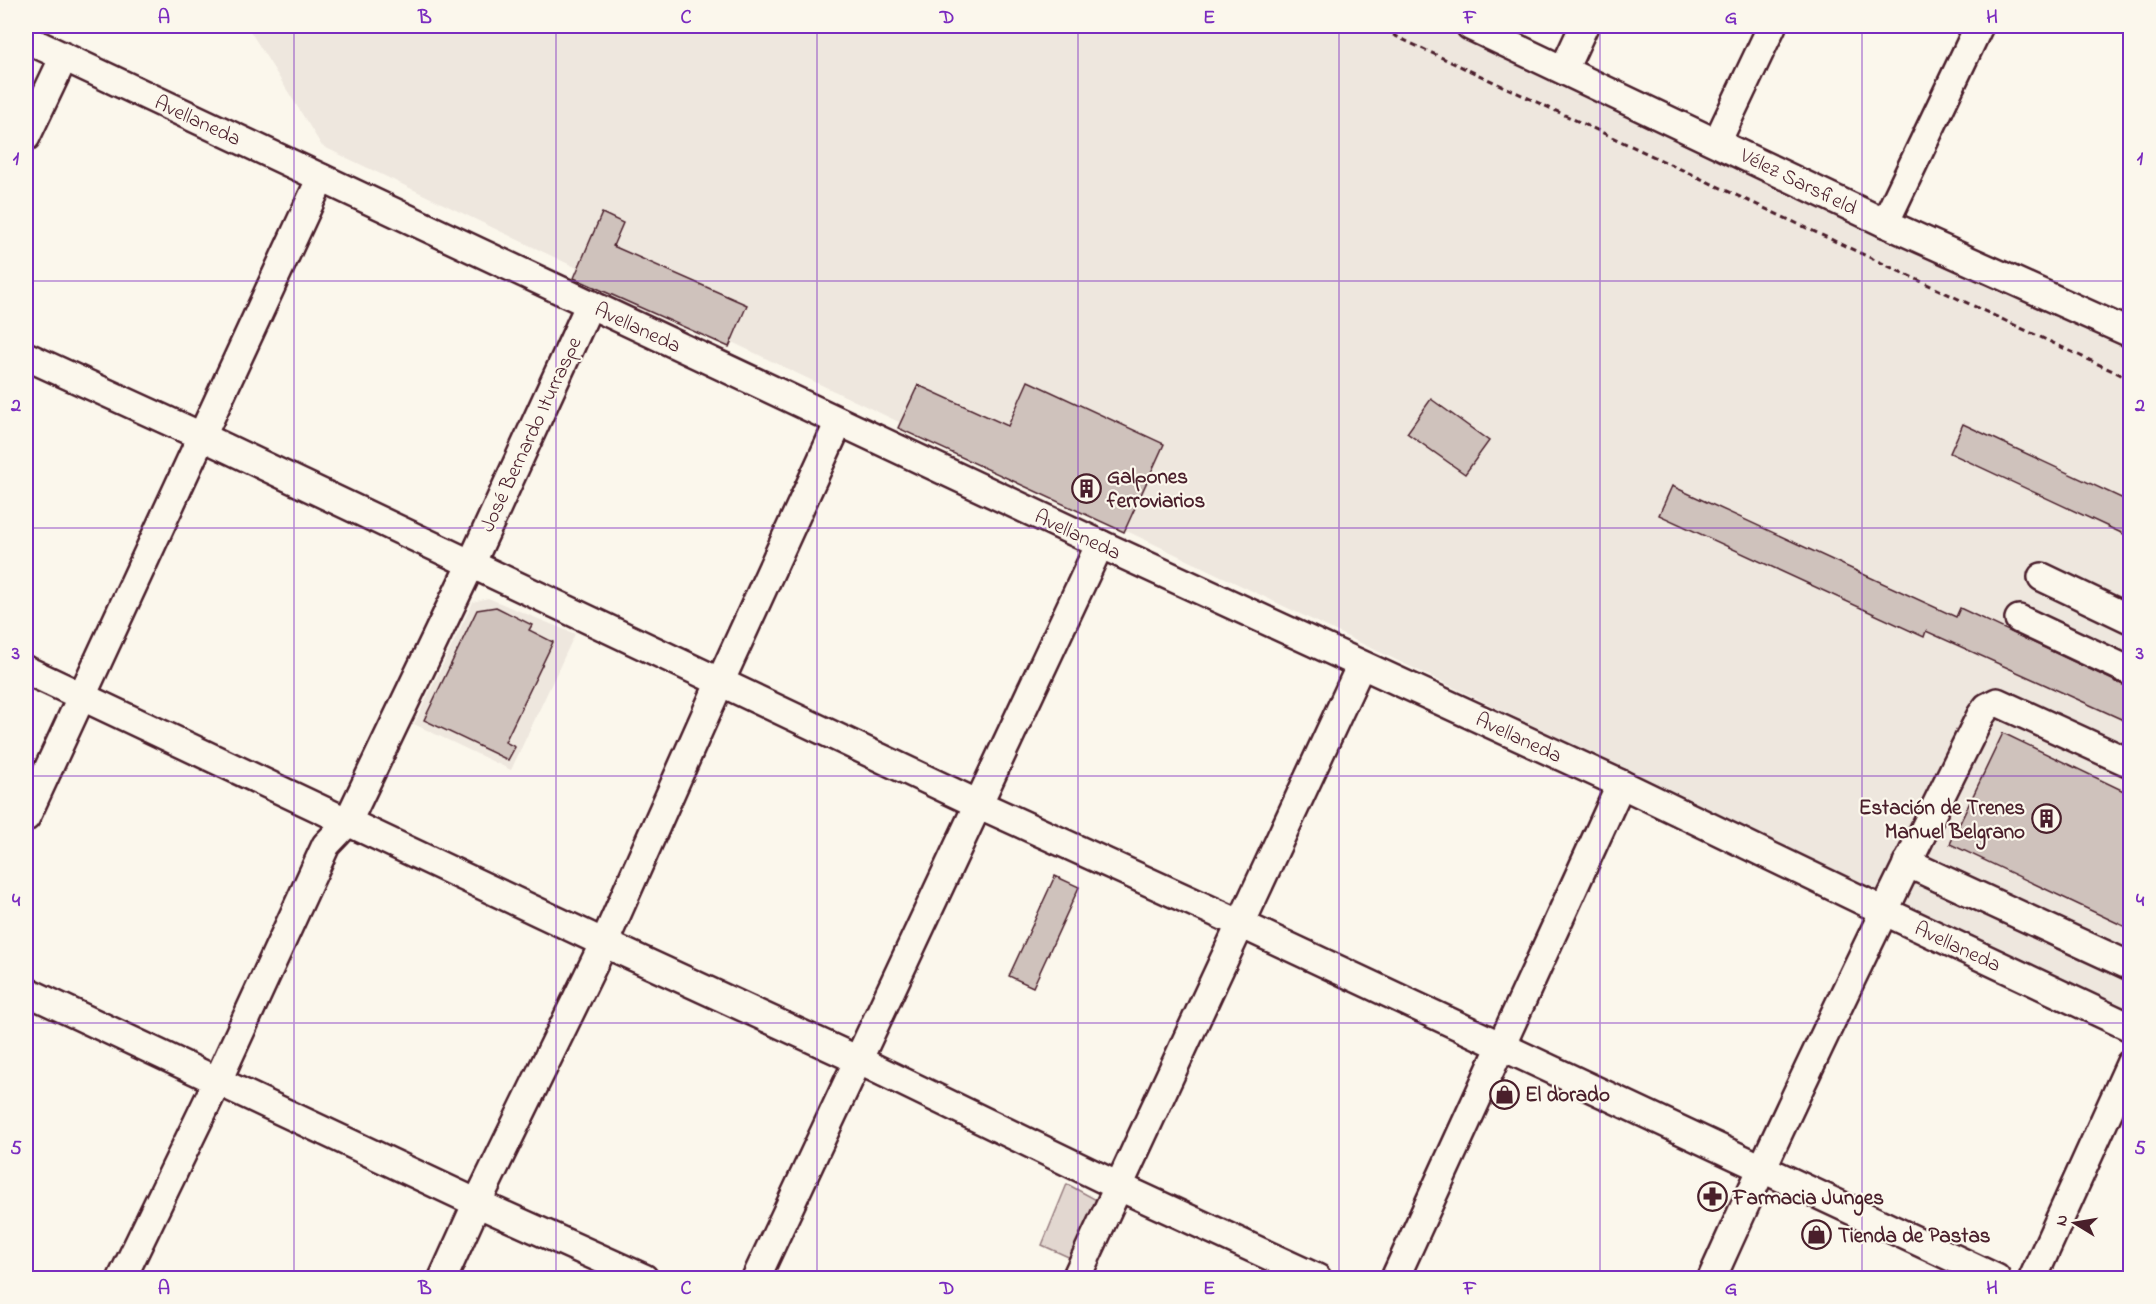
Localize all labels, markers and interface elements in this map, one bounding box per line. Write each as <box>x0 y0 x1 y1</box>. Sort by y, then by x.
text: A <box>158 4 170 33</box>
text: B <box>417 4 432 33</box>
text: C <box>681 4 692 33</box>
text: D <box>939 4 954 33</box>
text: E <box>1203 4 1215 33</box>
text: F <box>1463 4 1477 33</box>
text: G <box>1725 4 1738 33</box>
text: H <box>1986 4 1998 33</box>
street label: Avellaneda <box>149 89 245 155</box>
street label: Vélez Sarsfield <box>1734 141 1862 224</box>
text: 1 <box>13 145 20 174</box>
text: 1 <box>2137 145 2144 174</box>
street label: Avellaneda <box>589 296 685 362</box>
street label: José Bernardo Iturraspe <box>473 332 591 538</box>
text: 2 <box>10 392 21 421</box>
text: 2 <box>2134 392 2145 421</box>
place label: Galpones ferroviarios <box>1106 463 1206 517</box>
building icon: Galpones ferroviarios <box>1070 472 1102 504</box>
street label: Avellaneda <box>1029 503 1125 569</box>
text: 3 <box>11 640 20 669</box>
text: 3 <box>2135 640 2144 669</box>
street label: Avellaneda <box>1470 706 1566 772</box>
place label: Estación de Trenes Manuel Belgrano <box>1859 794 2025 850</box>
building icon: Estación de Trenes Manuel Belgrano <box>2030 803 2062 835</box>
text: 4 <box>12 887 21 916</box>
text: 4 <box>2136 887 2145 916</box>
street label: Avellaneda <box>1909 915 2005 981</box>
shop icon: El dorado <box>1488 1078 1520 1110</box>
place label: El dorado <box>1525 1081 1610 1111</box>
text: 5 <box>10 1135 22 1164</box>
text: 5 <box>2134 1135 2146 1164</box>
pharmacy icon: Farmacia Junges <box>1696 1181 1728 1213</box>
place label: Farmacia Junges <box>1732 1184 1884 1216</box>
north arrow <box>2045 1193 2105 1253</box>
text: N <box>2049 1213 2075 1228</box>
shop icon: Tienda de Pastas <box>1801 1219 1833 1251</box>
place label: Tienda de Pastas <box>1838 1222 1991 1252</box>
text: A <box>158 1275 170 1304</box>
text: B <box>417 1275 432 1304</box>
text: C <box>681 1275 692 1304</box>
text: D <box>939 1275 954 1304</box>
text: E <box>1203 1275 1215 1304</box>
text: F <box>1463 1275 1477 1304</box>
text: G <box>1725 1275 1738 1304</box>
text: H <box>1986 1275 1998 1304</box>

